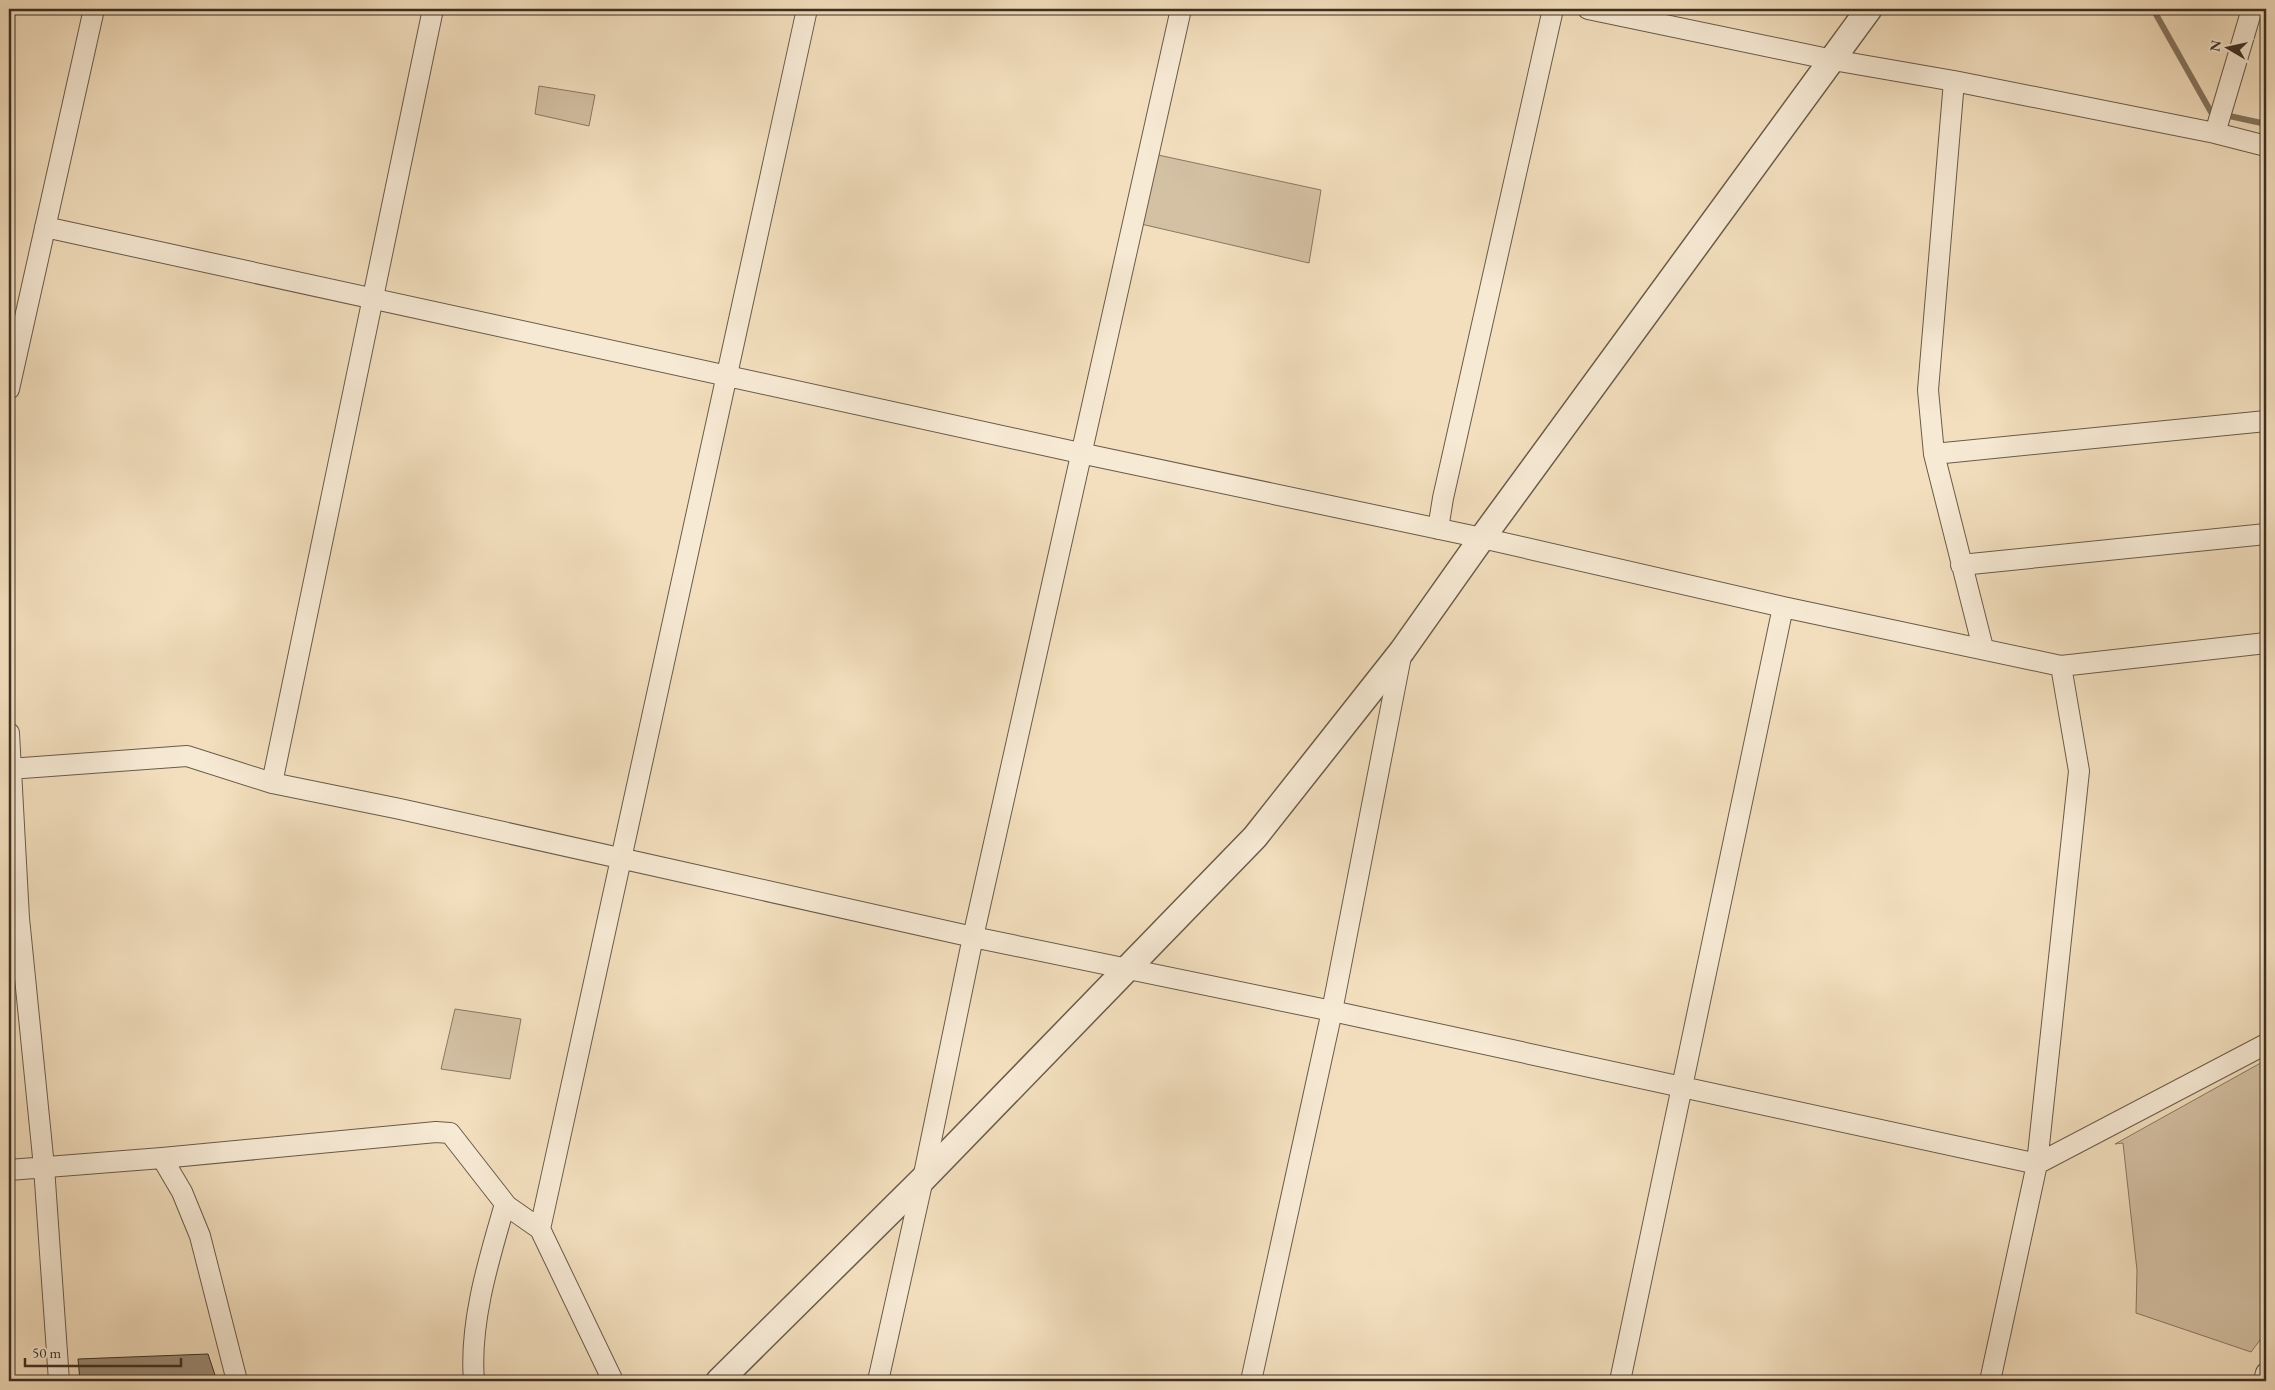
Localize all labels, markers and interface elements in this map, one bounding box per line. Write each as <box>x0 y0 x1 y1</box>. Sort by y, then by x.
north arrow <box>2202 22 2252 72</box>
text: N <box>2205 38 2225 53</box>
scale bar <box>25 1335 181 1367</box>
text: 50 m <box>32 1343 61 1362</box>

